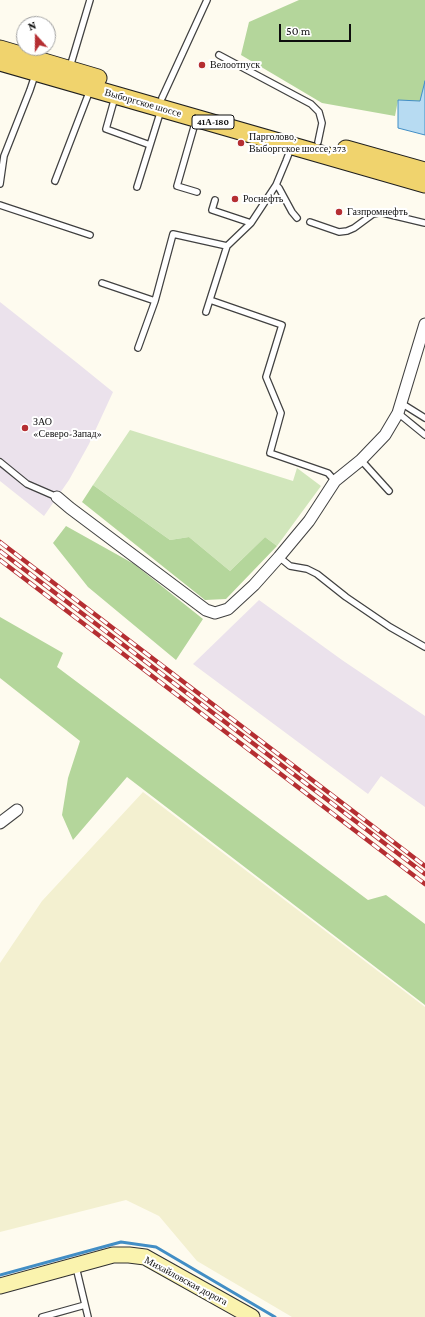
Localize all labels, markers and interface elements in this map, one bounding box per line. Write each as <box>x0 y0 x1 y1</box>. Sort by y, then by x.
north arrow <box>16 16 56 56</box>
scale bar <box>281 16 353 42</box>
text: N <box>26 19 38 33</box>
text: 50 m <box>286 24 310 38</box>
place label: Велоотпуск <box>210 59 260 71</box>
marker: Велоотпуск <box>197 60 207 70</box>
street label: Выборгское шоссе <box>103 86 183 120</box>
road number: 41А-180 <box>192 115 234 129</box>
place label: Парголово, Выборгское шоссе, 373 <box>249 131 346 154</box>
marker: Парголово, Выборгское шоссе, 373 <box>236 138 246 148</box>
place label: Роснефть <box>243 193 283 205</box>
marker: Роснефть <box>230 194 240 204</box>
place label: Газпромнефть <box>347 206 408 218</box>
marker: Газпромнефть <box>334 207 344 217</box>
place label: ЗАО «Северо-Запад» <box>33 416 102 440</box>
marker: ЗАО «Северо-Запад» <box>20 423 30 433</box>
street label: Михайловская дорога <box>142 1254 230 1308</box>

